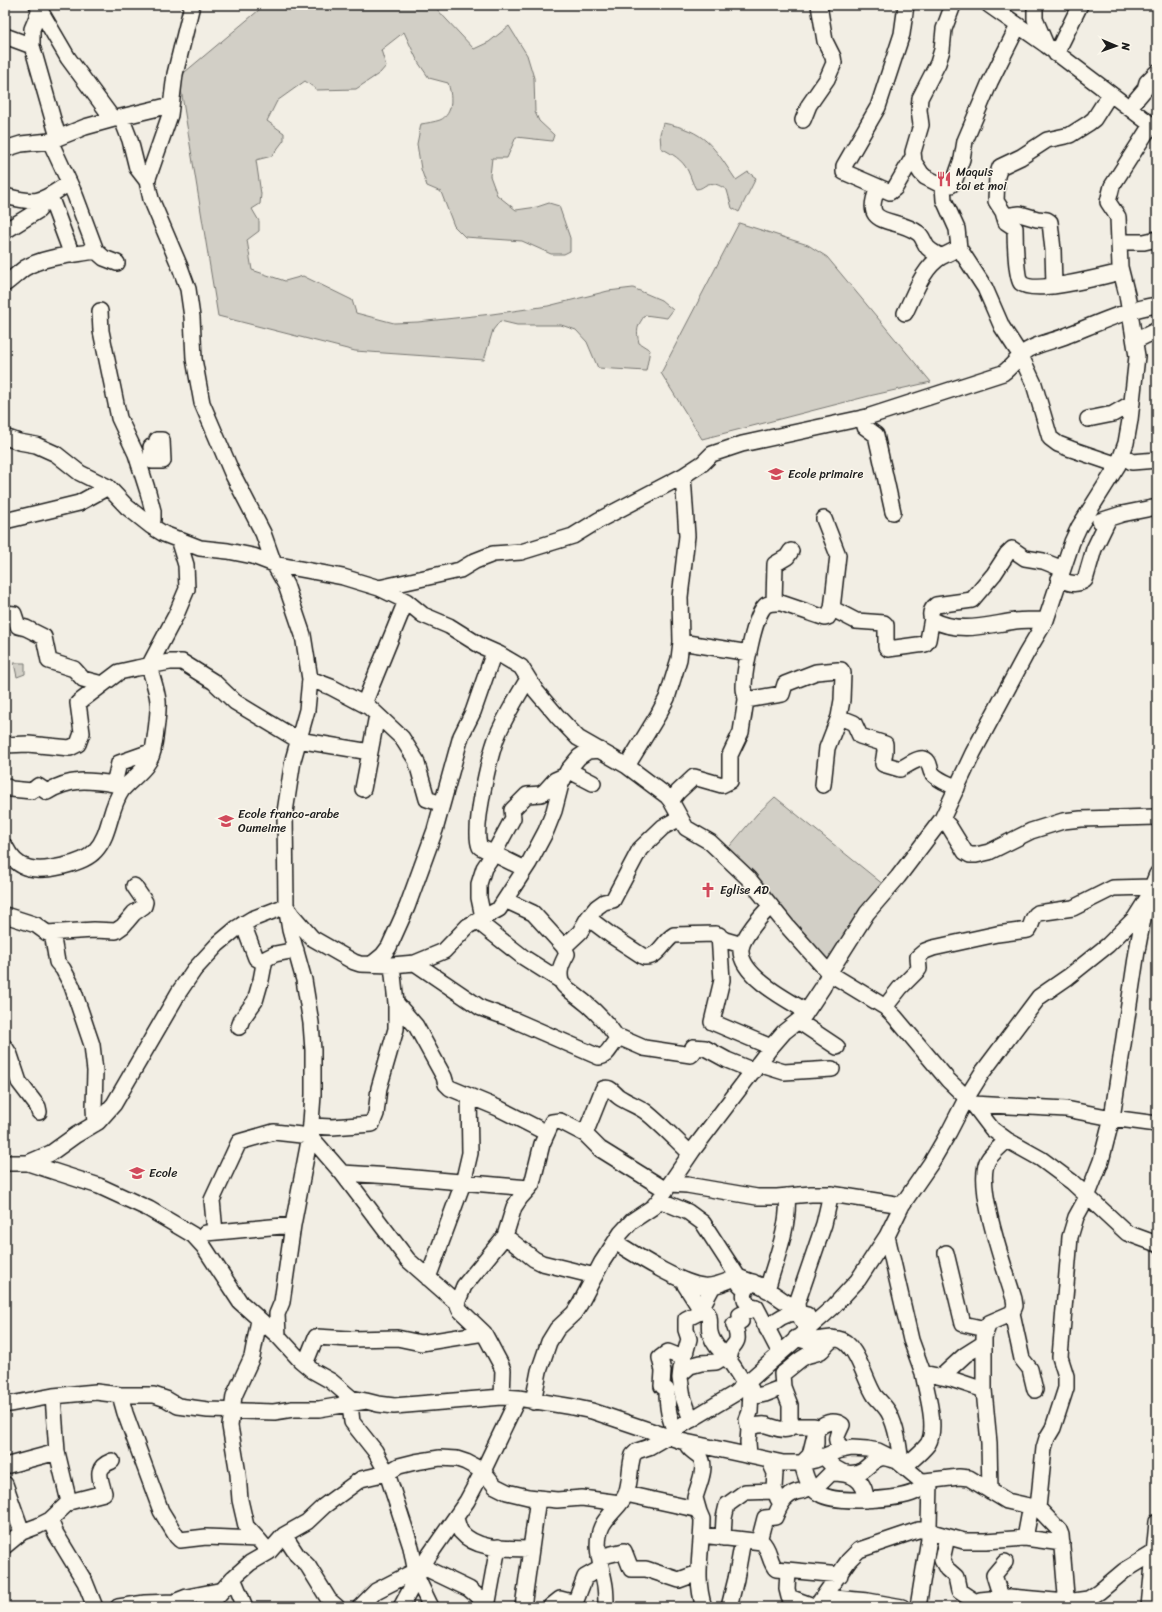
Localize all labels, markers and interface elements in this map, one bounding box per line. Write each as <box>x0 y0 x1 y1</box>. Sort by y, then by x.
north arrow <box>1096 26 1136 66</box>
text: N <box>1116 41 1135 51</box>
place label: Maquis toi et moi <box>956 161 1007 197</box>
restaurant icon: Maquis toi et moi <box>935 170 953 188</box>
place label: Ecole primaire <box>788 463 863 485</box>
school or university icon: Ecole primaire <box>767 465 785 483</box>
place label: Ecole franco-arabe Oumeime <box>238 803 339 839</box>
school or university icon: Ecole franco-arabe Oumeime <box>217 812 235 830</box>
place label: Eglise AD <box>720 879 770 901</box>
church icon: Eglise AD <box>699 881 717 899</box>
place label: Ecole <box>149 1162 177 1184</box>
school or university icon: Ecole <box>128 1164 146 1182</box>

